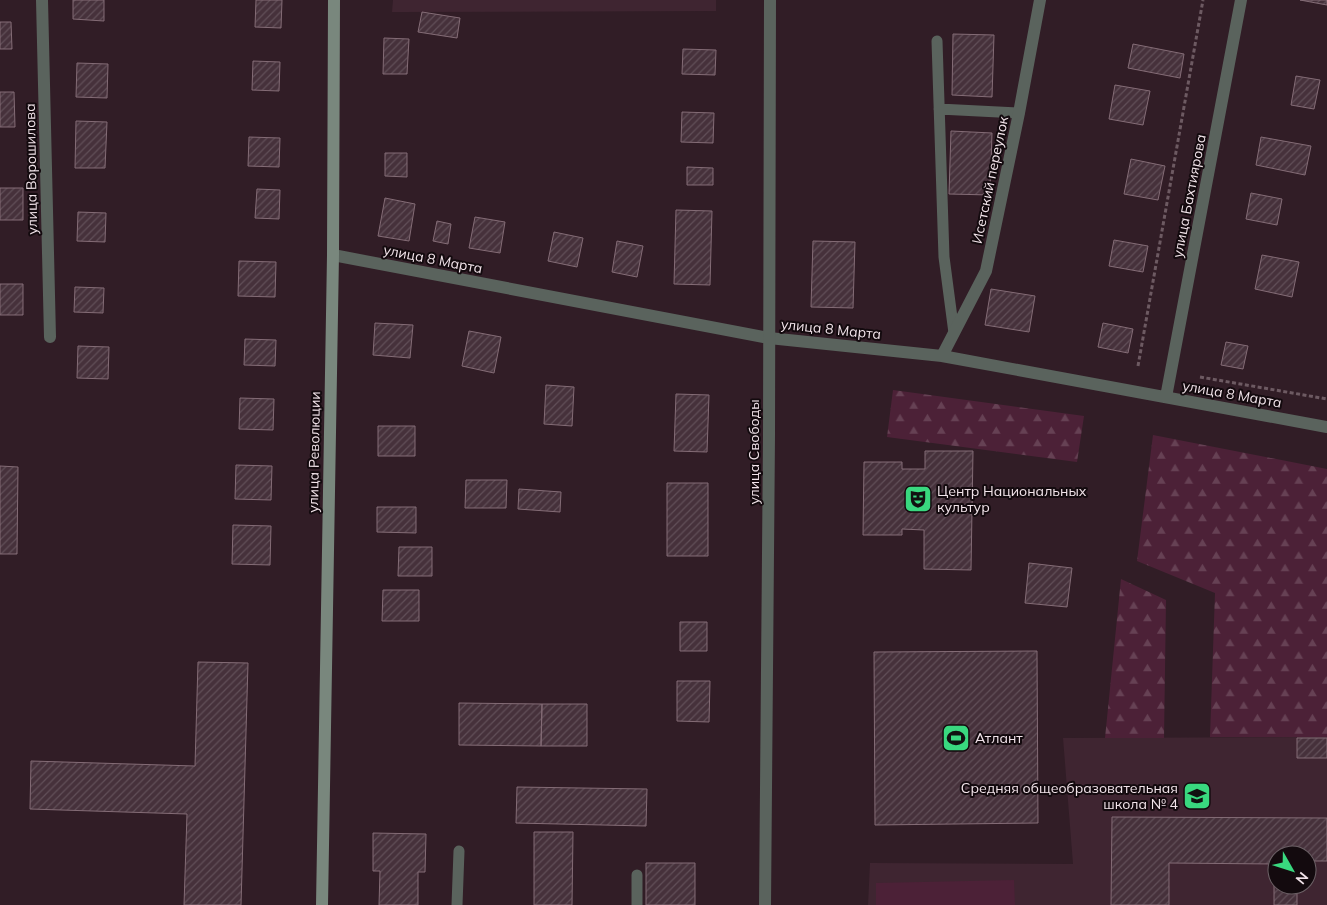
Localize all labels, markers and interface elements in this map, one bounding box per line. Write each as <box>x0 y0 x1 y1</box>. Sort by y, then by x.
street label: улица Ворошилова <box>21 103 41 235</box>
street label: Исетский переулок <box>968 114 1012 245</box>
street label: улица Бахтиярова <box>1168 133 1210 259</box>
street label: улица 8 Марта <box>382 241 484 277</box>
street label: улица 8 Марта <box>780 315 882 343</box>
street label: улица 8 Марта <box>1181 376 1283 412</box>
street label: улица Революции <box>304 391 324 513</box>
street label: улица Свободы <box>745 399 763 505</box>
place label: Центр Национальных культур <box>937 482 1087 516</box>
theatre icon: Центр Национальных культур <box>903 484 933 514</box>
sports icon: Атлант <box>941 723 971 753</box>
place label: Атлант <box>975 729 1023 747</box>
place label: Средняя общеобразовательная школа № 4 <box>961 779 1179 813</box>
school or university icon: Средняя общеобразовательная школа № 4 <box>1182 781 1212 811</box>
north arrow <box>1267 845 1317 895</box>
text: N <box>1292 868 1312 888</box>

